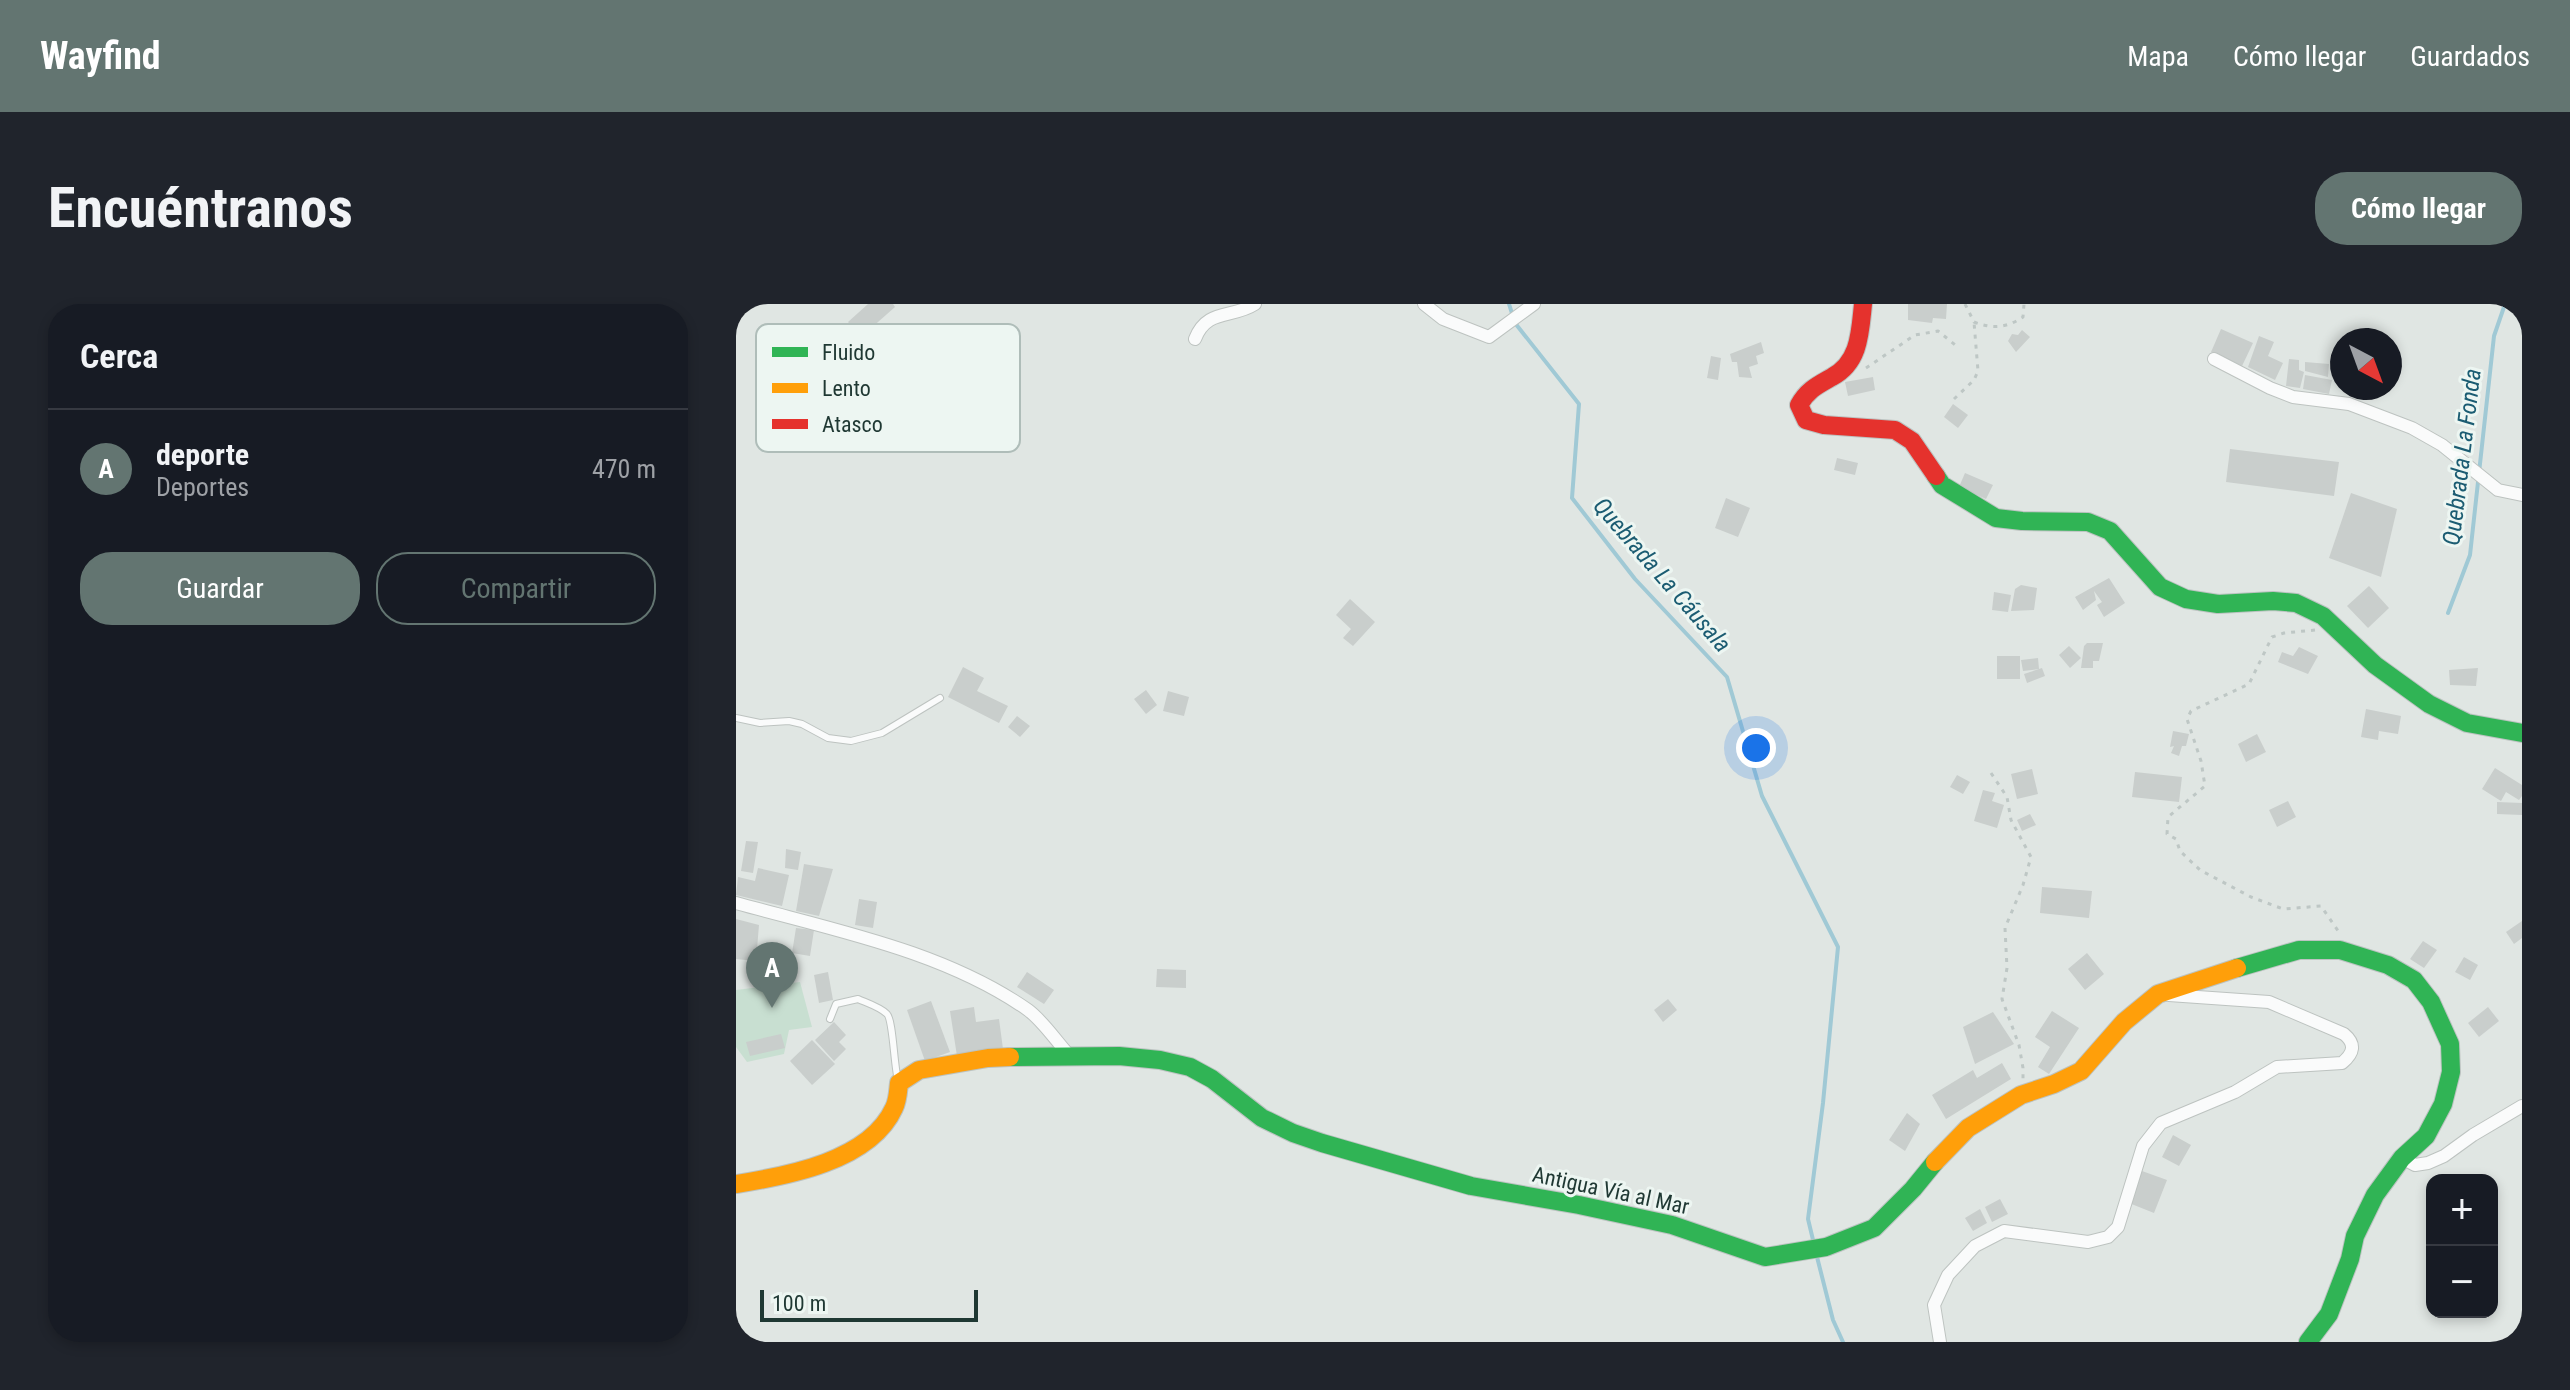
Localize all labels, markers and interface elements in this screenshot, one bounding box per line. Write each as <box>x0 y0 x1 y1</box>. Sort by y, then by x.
text: Wayfind <box>40 34 161 78</box>
text: Mapa <box>2127 40 2189 73</box>
text: Cómo llegar <box>2233 40 2366 73</box>
text: Guardados <box>2410 40 2530 73</box>
button: Cómo llegar <box>2315 172 2522 245</box>
text: Encuéntranos <box>48 175 353 241</box>
legend <box>756 324 1020 452</box>
north arrow <box>2330 328 2402 400</box>
text: Cerca <box>80 336 158 376</box>
text: Fluido <box>822 340 875 365</box>
water label: Quebrada La Fonda <box>2437 367 2487 547</box>
text: Lento <box>822 376 871 401</box>
text: Atasco <box>822 412 883 437</box>
text: deporte <box>156 437 249 472</box>
text: A <box>98 454 114 484</box>
text: 470 m <box>592 454 656 484</box>
text: Deportes <box>156 472 249 502</box>
water label: Quebrada La Cáusala <box>1587 492 1737 658</box>
button: Guardar <box>80 552 360 625</box>
button: Compartir <box>376 552 656 625</box>
your location <box>1736 728 1776 768</box>
pin: A <box>746 942 798 1008</box>
street label: Antigua Vía al Mar <box>1530 1162 1692 1219</box>
map controls <box>2426 1174 2498 1318</box>
button: + <box>2426 1174 2498 1246</box>
button: − <box>2426 1246 2498 1318</box>
scale bar <box>760 1286 978 1322</box>
text: 100 m <box>772 1291 826 1316</box>

